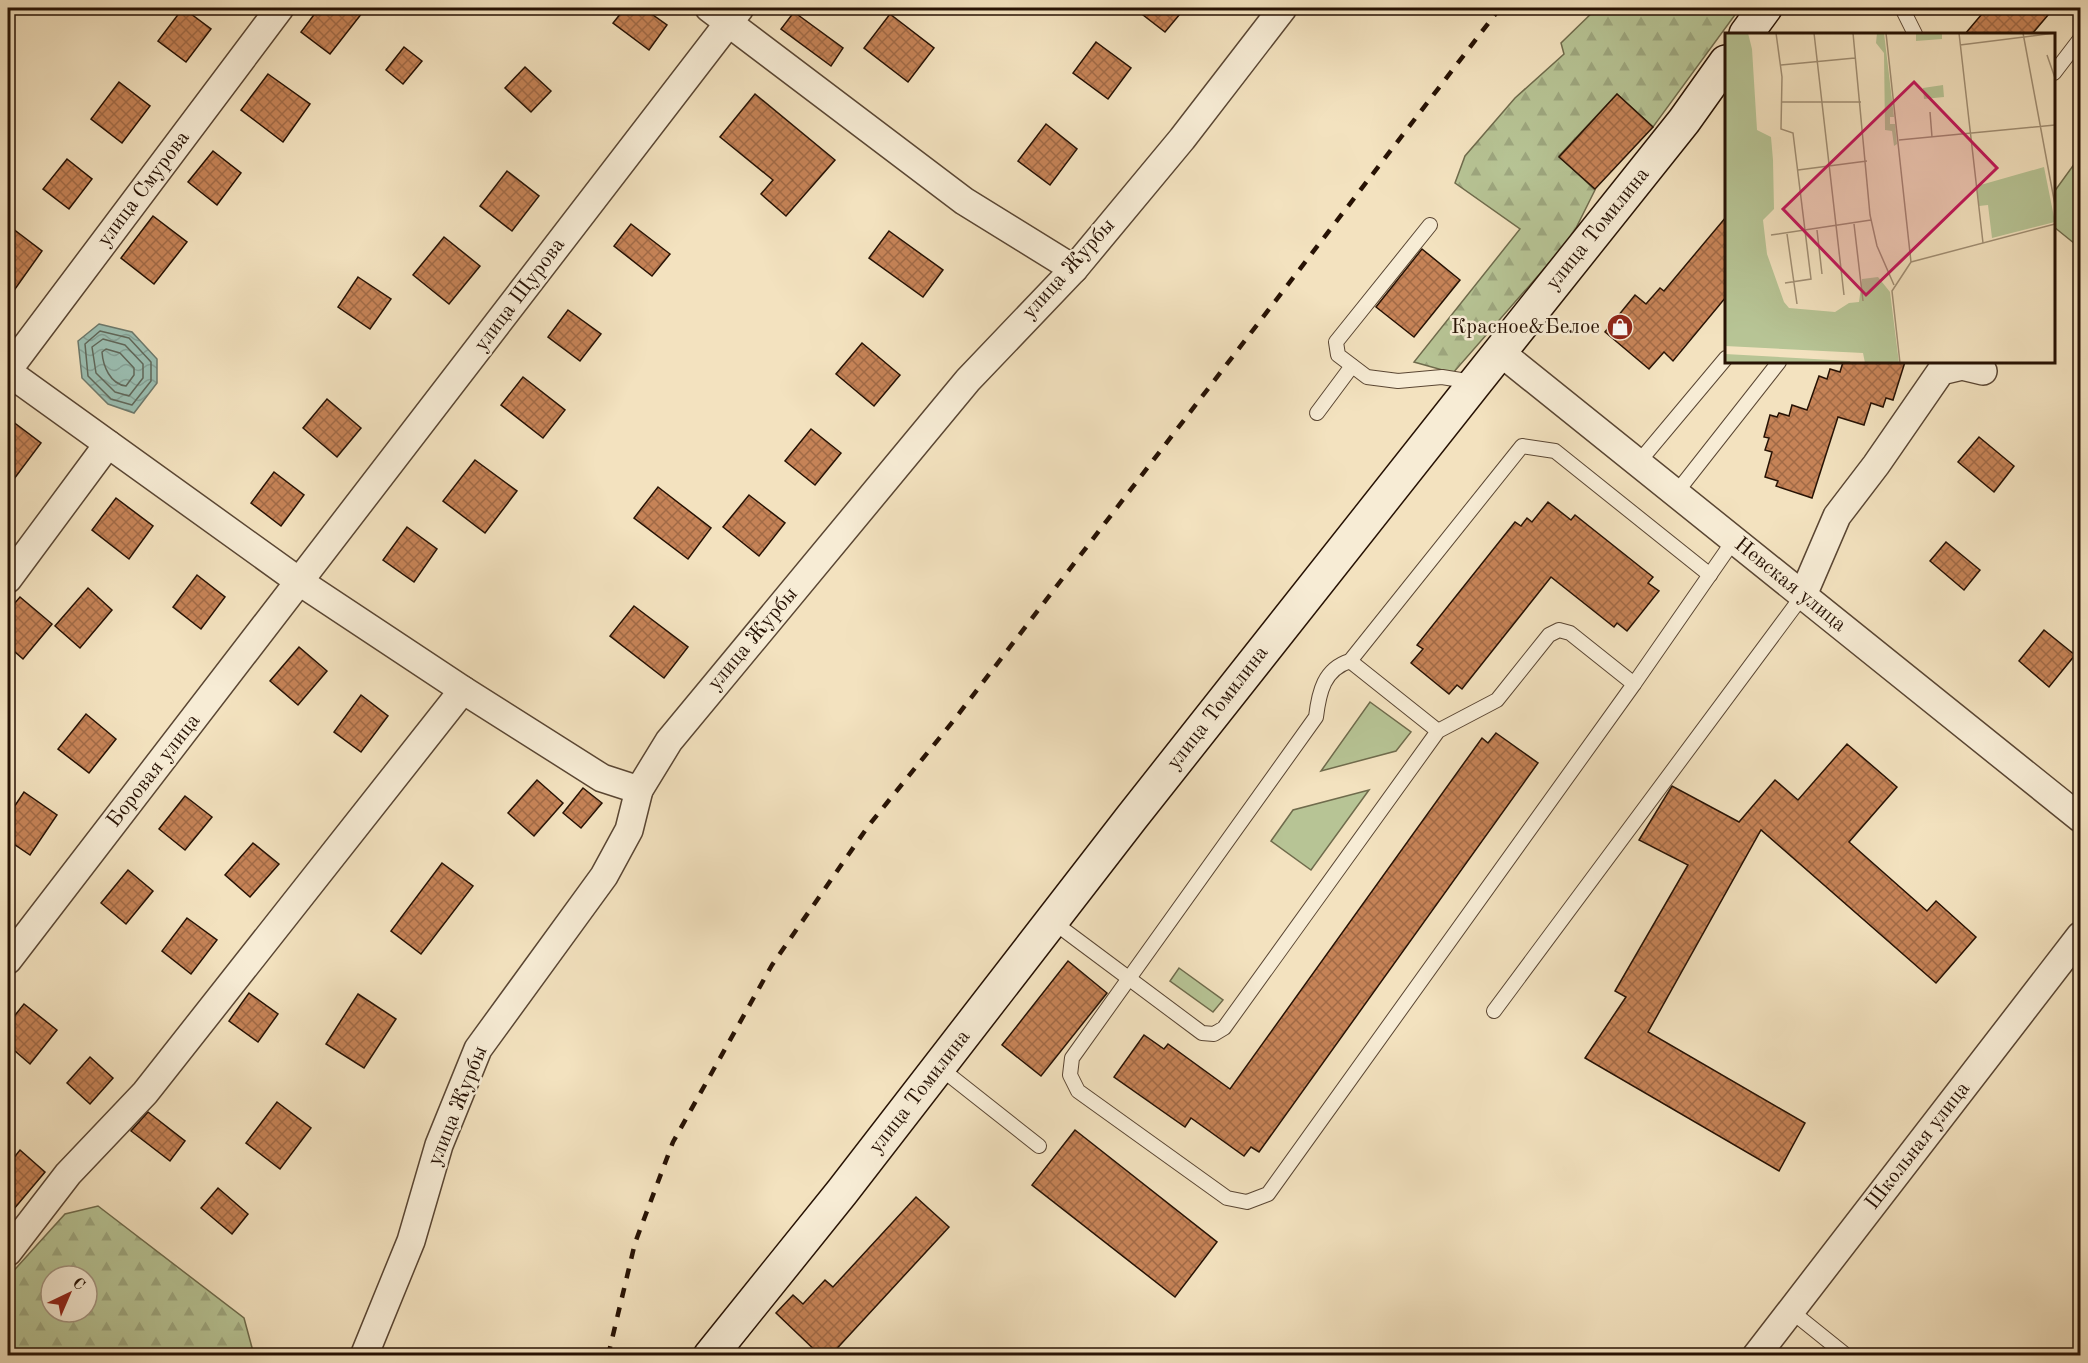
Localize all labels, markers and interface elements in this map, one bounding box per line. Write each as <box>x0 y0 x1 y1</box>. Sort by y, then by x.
inset map <box>1725 33 2055 363</box>
street label: улица Смурова <box>94 127 194 251</box>
street label: улица Томилина <box>1542 164 1654 294</box>
street label: улица Журбы <box>1019 215 1119 323</box>
street label: улица Щурова <box>471 234 569 356</box>
shop icon: Красное&Белое <box>1605 312 1635 342</box>
place label: Красное&Белое <box>1451 317 1600 338</box>
street label: Невская улица <box>1730 534 1850 636</box>
street label: улица Журбы <box>704 583 802 694</box>
street label: улица Томилина <box>1163 642 1273 774</box>
street label: Боровая улица <box>103 710 205 832</box>
street label: улица Томилина <box>865 1026 975 1158</box>
street label: улица Журбы <box>424 1043 492 1169</box>
street label: Школьная улица <box>1862 1078 1974 1214</box>
north arrow <box>39 1264 99 1324</box>
text: С <box>69 1275 87 1294</box>

